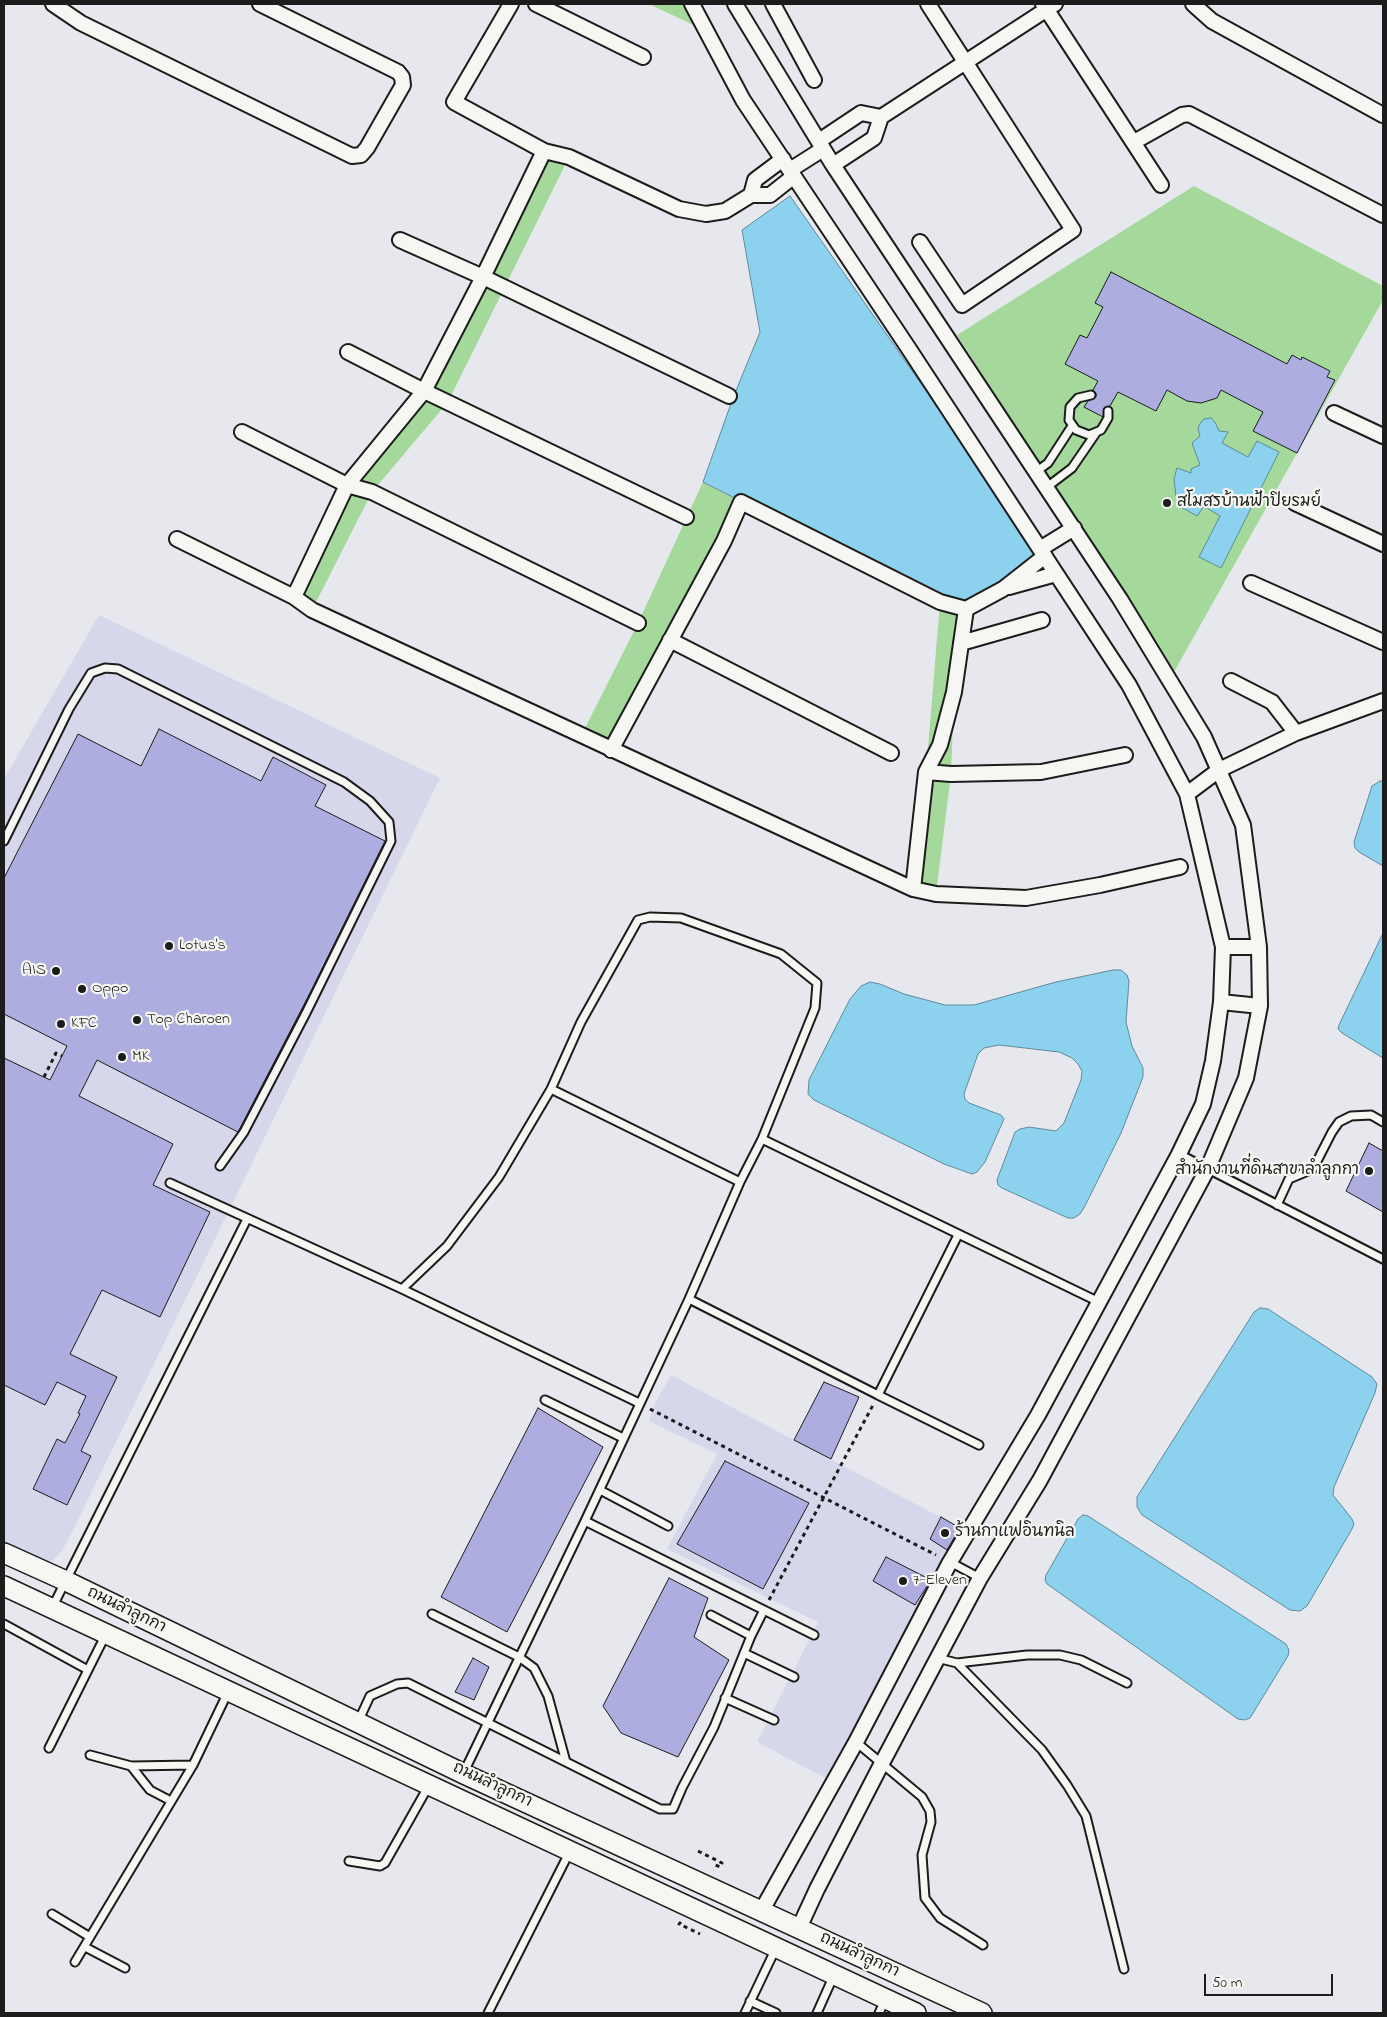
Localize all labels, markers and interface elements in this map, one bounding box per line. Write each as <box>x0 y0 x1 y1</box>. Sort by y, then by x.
place label: สโมสรบ้านฟ้าปิยรมย์ <box>1177 493 1321 513</box>
marker: สโมสรบ้านฟ้าปิยรมย์ <box>1161 497 1173 509</box>
place label: Lotus's <box>179 936 226 956</box>
marker: Lotus's <box>163 940 175 952</box>
place label: AIS <box>22 961 46 981</box>
marker: AIS <box>50 965 62 977</box>
place label: Oppo <box>92 979 128 999</box>
marker: Oppo <box>76 983 88 995</box>
place label: Top Charoen <box>147 1010 230 1030</box>
place label: KFC <box>71 1014 97 1034</box>
marker: Top Charoen <box>131 1014 143 1026</box>
marker: KFC <box>55 1018 67 1030</box>
place label: MK <box>132 1047 149 1067</box>
marker: MK <box>116 1051 128 1063</box>
place label: สำนักงานที่ดินสาขาลำลูกกา <box>1175 1161 1359 1181</box>
marker: สำนักงานที่ดินสาขาลำลูกกา <box>1363 1165 1375 1177</box>
place label: ร้านกาแฟอินทนิล <box>955 1523 1075 1543</box>
marker: ร้านกาแฟอินทนิล <box>939 1527 951 1539</box>
place label: 7-Eleven <box>913 1571 967 1591</box>
marker: 7-Eleven <box>897 1575 909 1587</box>
street label: ถนนลำลูกกา <box>83 1584 169 1638</box>
street label: ถนนลำลูกกา <box>449 1759 535 1813</box>
street label: ถนนลำลูกกา <box>816 1929 902 1983</box>
scale bar <box>1207 1964 1336 1996</box>
text: 50 m <box>1212 1972 1242 1994</box>

